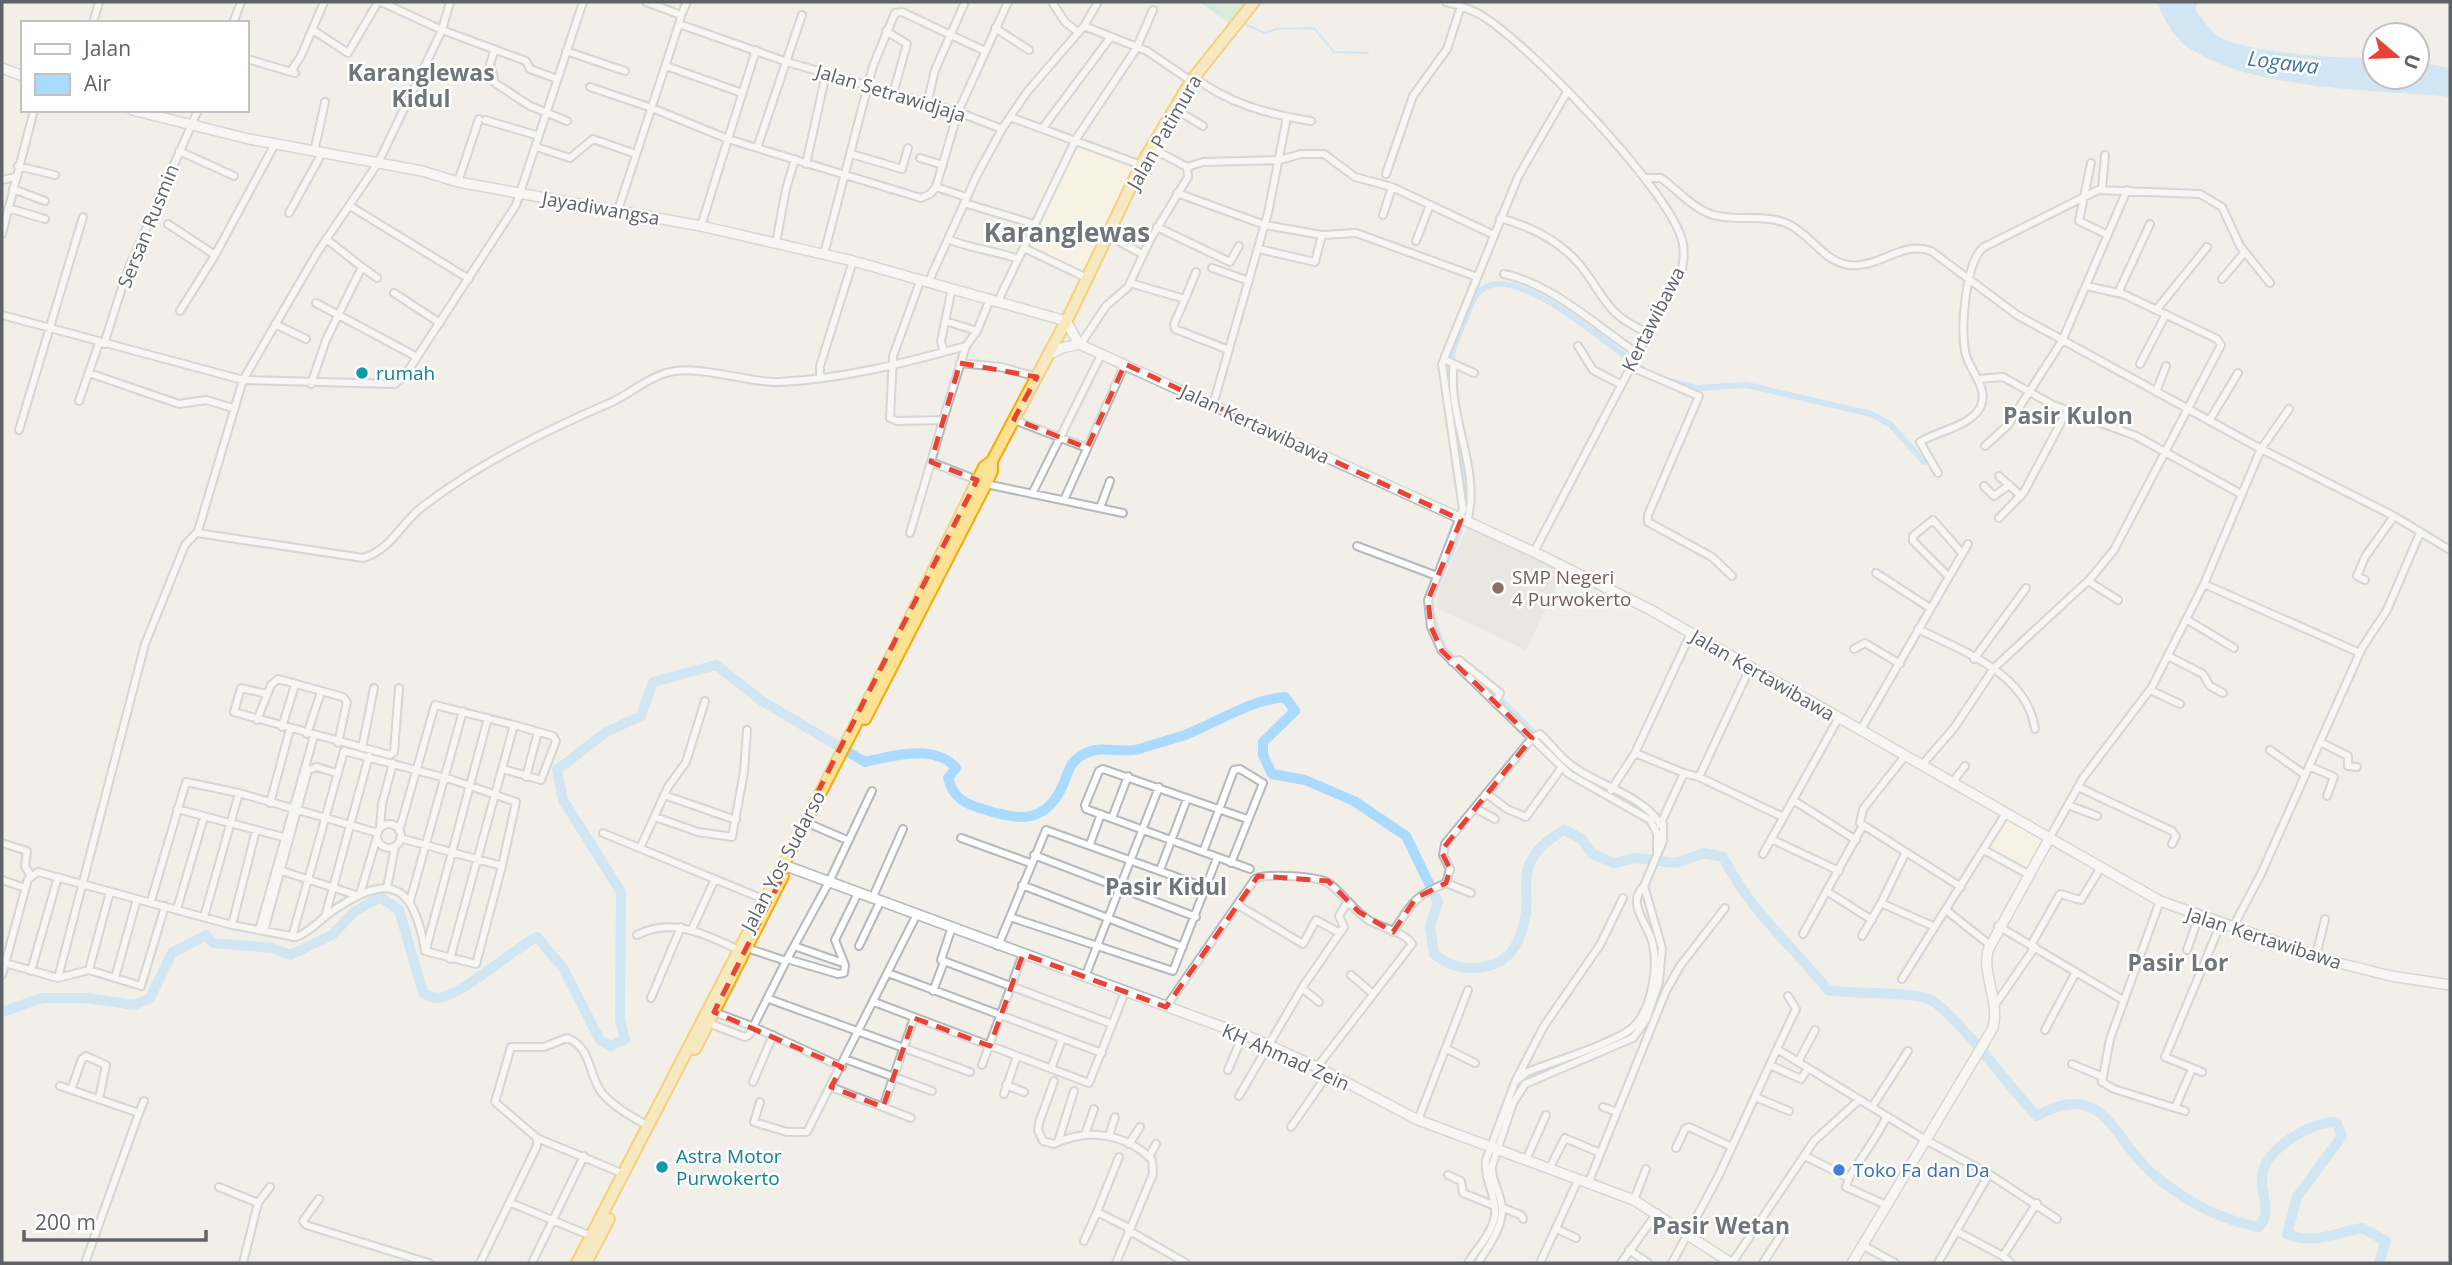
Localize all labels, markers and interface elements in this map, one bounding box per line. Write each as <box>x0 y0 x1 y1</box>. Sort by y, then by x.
legend <box>21 21 248 112</box>
north arrow <box>2361 21 2431 91</box>
text: Jalan <box>82 34 131 62</box>
water label: Logawa <box>2246 44 2320 80</box>
text: U <box>2397 51 2427 73</box>
district label: Karanglewas Kidul <box>347 56 495 114</box>
street label: Jalan Setrawidjaja <box>811 57 969 128</box>
text: Air <box>84 69 112 97</box>
street label: Jalan Patimura <box>1120 70 1207 196</box>
street label: Sersan Rusmin <box>111 160 185 292</box>
street label: Jayadiwangsa <box>538 185 662 231</box>
district label: Karanglewas <box>984 214 1150 250</box>
street label: Kertawibawa <box>1615 262 1691 376</box>
place label: rumah <box>376 360 435 386</box>
marker: rumah <box>354 365 370 381</box>
street label: Jalan Kertawibawa <box>1174 377 1334 470</box>
district label: Pasir Kulon <box>2003 399 2133 431</box>
place label: SMP Negeri 4 Purwokerto <box>1512 564 1631 612</box>
marker: SMP Negeri 4 Purwokerto <box>1490 580 1506 596</box>
street label: Jalan Kertawibawa <box>1685 622 1840 727</box>
street label: Jalan Yos Sudarso <box>734 786 831 938</box>
district label: Pasir Kidul <box>1105 870 1227 902</box>
street label: Jalan Kertawibawa <box>2181 900 2345 975</box>
district label: Pasir Lor <box>2128 946 2228 978</box>
street label: KH Ahmad Zein <box>1218 1017 1354 1097</box>
place label: Astra Motor Purwokerto <box>676 1143 782 1191</box>
place label: Toko Fa dan Da <box>1853 1157 1990 1183</box>
marker: Astra Motor Purwokerto <box>654 1159 670 1175</box>
marker: Toko Fa dan Da <box>1831 1162 1847 1178</box>
scale bar <box>24 1198 206 1242</box>
text: 200 m <box>35 1208 96 1236</box>
district label: Pasir Wetan <box>1652 1209 1790 1241</box>

